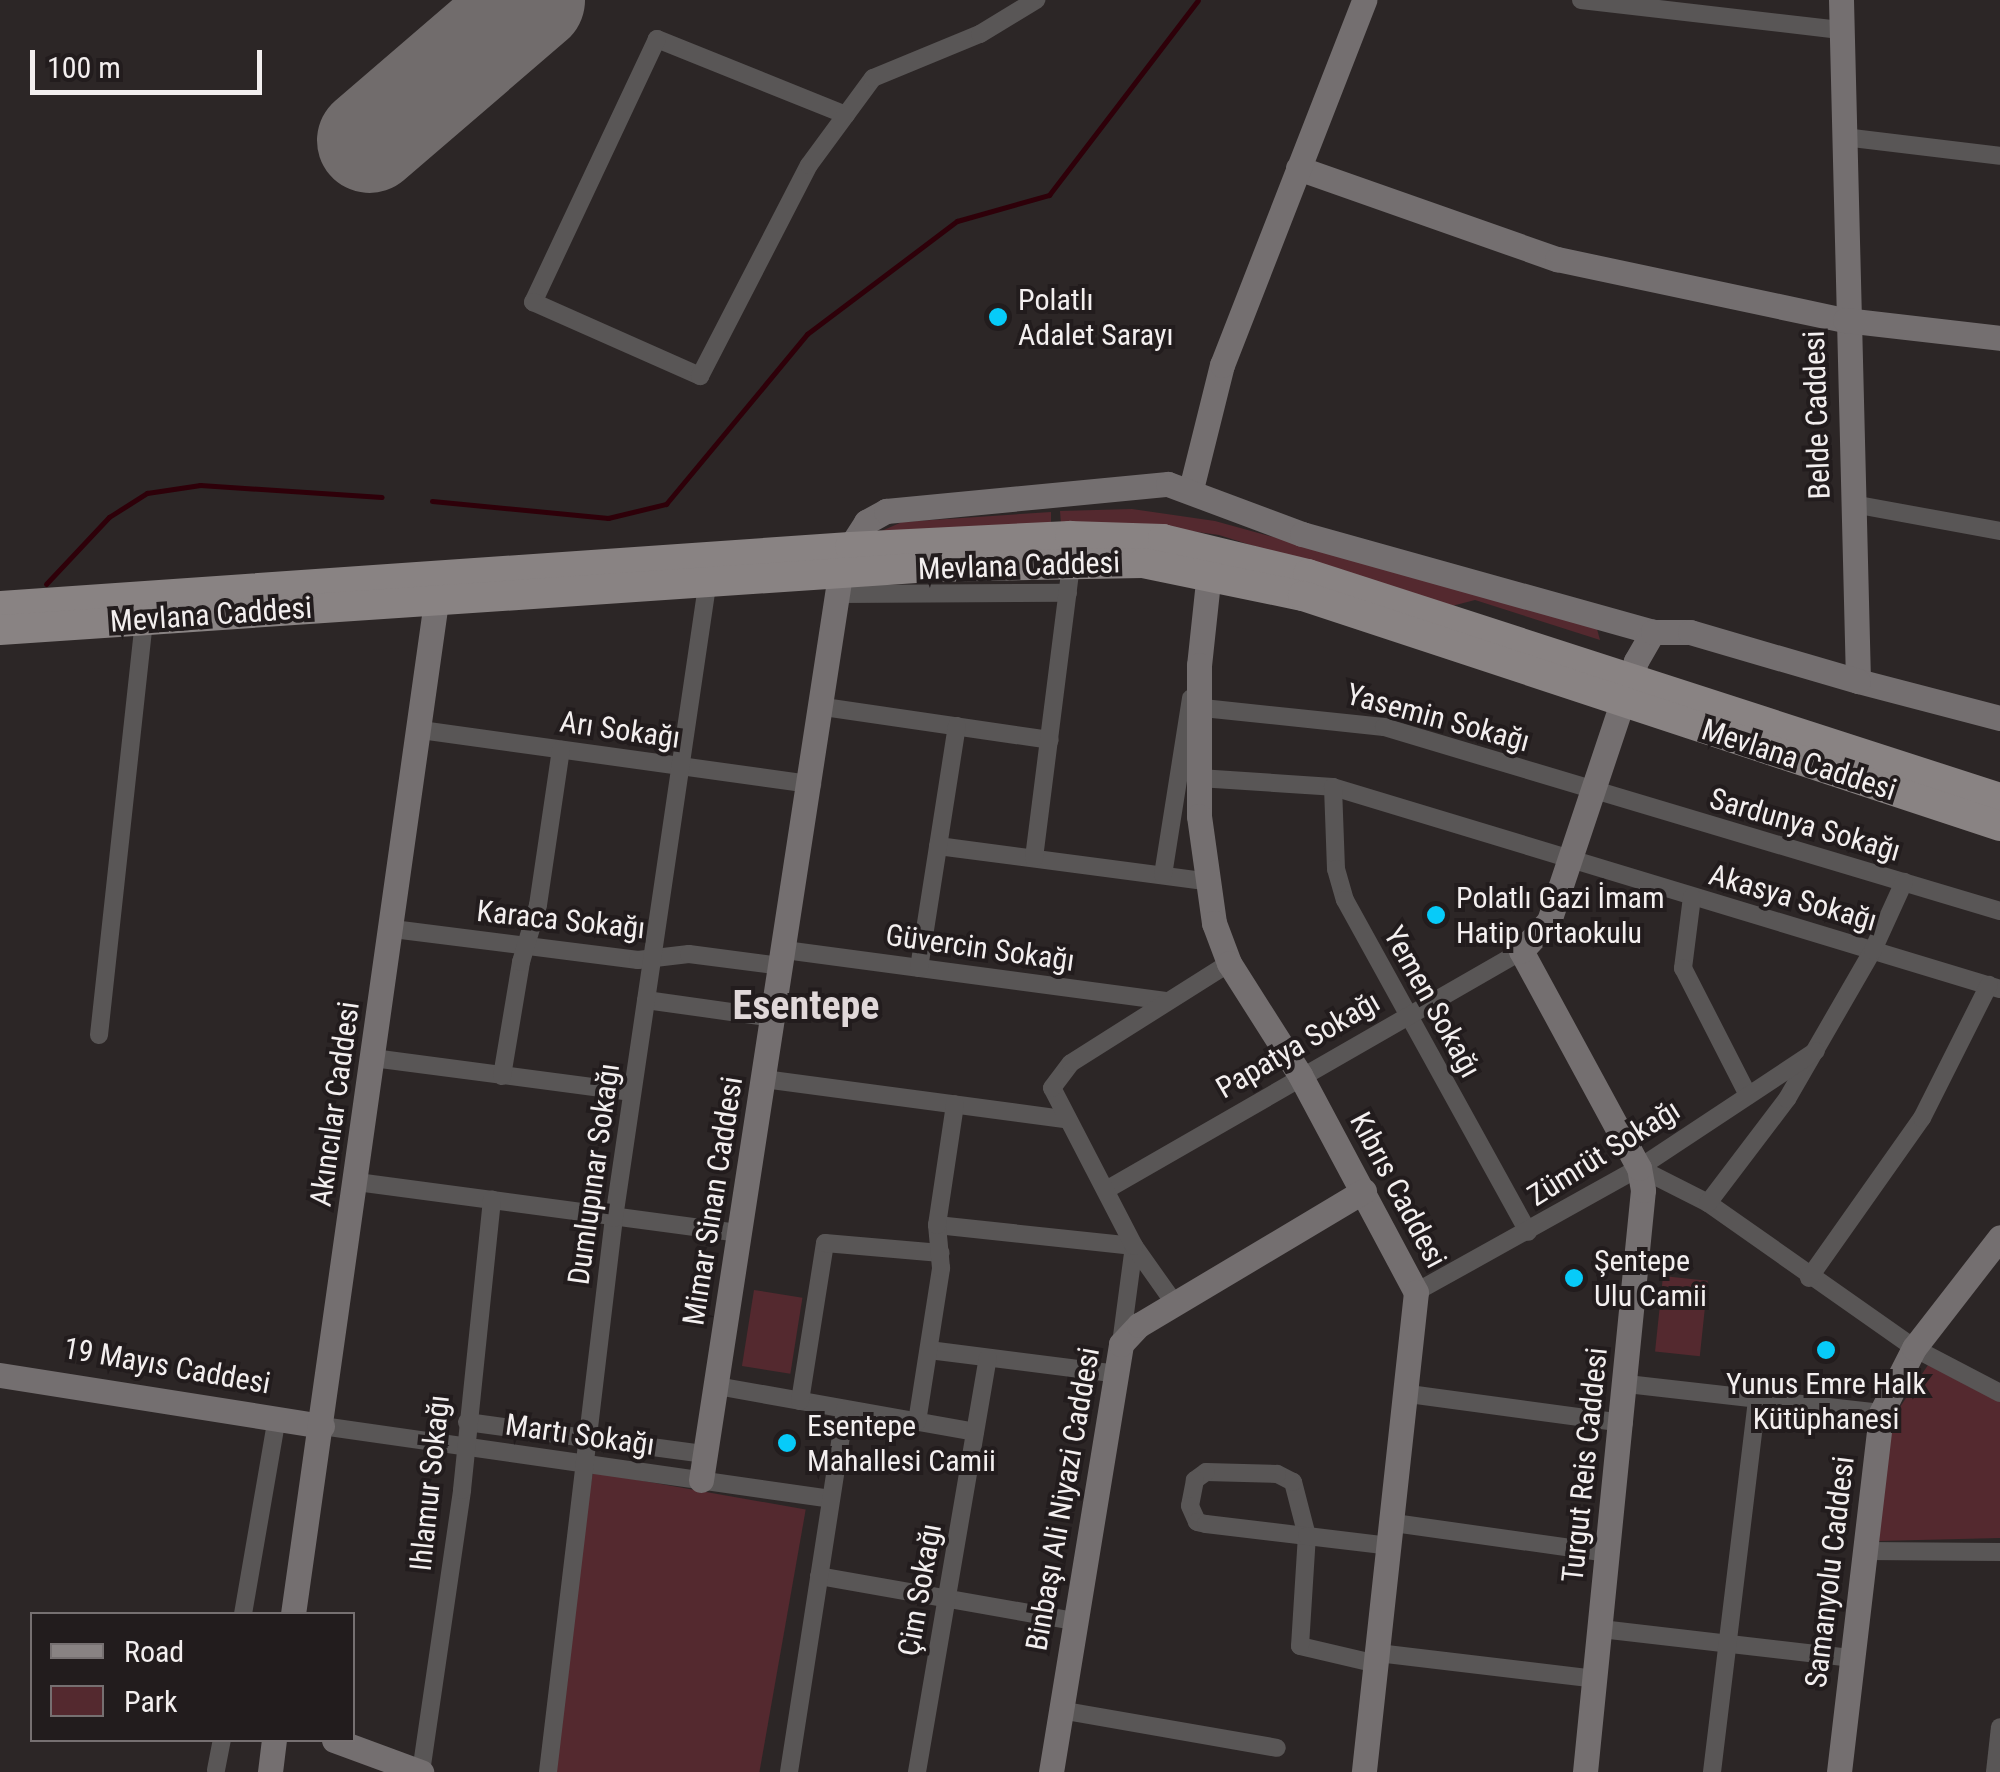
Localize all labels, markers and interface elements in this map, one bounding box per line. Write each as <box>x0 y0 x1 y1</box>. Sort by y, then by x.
scale bar <box>35 30 268 92</box>
text: 100 m <box>47 50 121 85</box>
place label: Polatlı Adalet Sarayı <box>1018 282 1173 352</box>
marker: Polatlı Adalet Sarayı <box>987 306 1009 328</box>
street label: Belde Caddesi <box>1796 330 1838 500</box>
street label: Mevlana Caddesi <box>917 544 1121 588</box>
street label: Mevlana Caddesi <box>109 590 313 640</box>
street label: Yasemin Sokağı <box>1343 676 1533 760</box>
street label: Arı Sokağı <box>558 704 682 756</box>
street label: Mevlana Caddesi <box>1697 712 1901 808</box>
street label: Sardunya Sokağı <box>1706 781 1904 869</box>
street label: Akasya Sokağı <box>1705 857 1881 939</box>
place label: Polatlı Gazi İmam Hatip Ortaokulu <box>1456 880 1665 950</box>
street label: Karaca Sokağı <box>475 893 647 947</box>
marker: Polatlı Gazi İmam Hatip Ortaokulu <box>1425 904 1447 926</box>
street label: Güvercin Sokağı <box>883 917 1077 979</box>
street label: Yemen Sokağı <box>1376 920 1488 1084</box>
district label: Esentepe <box>733 982 879 1030</box>
street label: Papatya Sokağı <box>1210 984 1386 1106</box>
street label: Akıncılar Caddesi <box>303 999 367 1209</box>
street label: Dumlupınar Sokağı <box>561 1061 627 1287</box>
street label: Mimar Sinan Caddesi <box>676 1074 750 1328</box>
street label: Zümrüt Sokağı <box>1521 1092 1687 1214</box>
street label: Kıbrıs Caddesi <box>1342 1106 1454 1274</box>
place label: Şentepe Ulu Camii <box>1594 1243 1707 1314</box>
marker: Şentepe Ulu Camii <box>1563 1267 1585 1289</box>
street label: 19 Mayıs Caddesi <box>61 1330 273 1402</box>
marker: Yunus Emre Halk Kütüphanesi <box>1815 1339 1837 1361</box>
street label: Binbaşı Ali Niyazi Caddesi <box>1019 1345 1107 1653</box>
street label: Turgut Reis Caddesi <box>1555 1346 1615 1584</box>
place label: Yunus Emre Halk Kütüphanesi <box>1726 1366 1926 1436</box>
street label: Ihlamur Sokağı <box>403 1393 457 1573</box>
street label: Martı Sokağı <box>503 1407 657 1463</box>
place label: Esentepe Mahallesi Camii <box>807 1408 996 1478</box>
marker: Esentepe Mahallesi Camii <box>776 1432 798 1454</box>
street label: Samanyolu Caddesi <box>1798 1454 1862 1690</box>
street label: Çim Sokağı <box>891 1521 949 1659</box>
legend <box>30 1612 355 1742</box>
text: Road <box>124 1634 184 1669</box>
text: Park <box>124 1684 178 1719</box>

